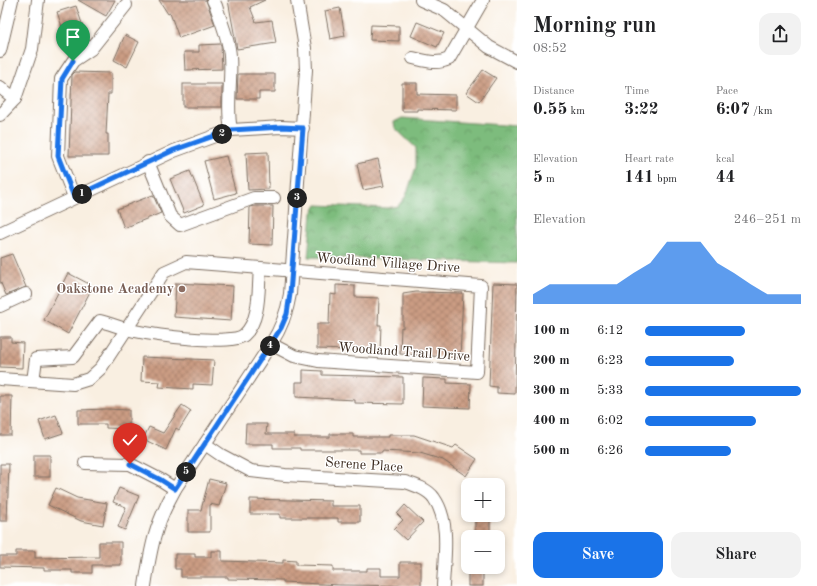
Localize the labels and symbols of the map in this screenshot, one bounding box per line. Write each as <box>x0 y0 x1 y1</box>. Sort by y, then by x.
pin <box>56 20 90 61</box>
pin: 2 <box>212 124 232 144</box>
pin: 1 <box>72 184 92 204</box>
pin: 3 <box>287 188 307 208</box>
street label: Woodland Village Drive <box>316 251 460 275</box>
place label: Oakstone Academy <box>56 282 174 296</box>
marker: Oakstone Academy <box>177 284 187 294</box>
pin: 4 <box>260 336 280 356</box>
street label: Woodland Trail Drive <box>338 340 470 364</box>
pin <box>113 423 147 464</box>
street label: Serene Place <box>325 455 403 475</box>
pin: 5 <box>176 462 196 482</box>

